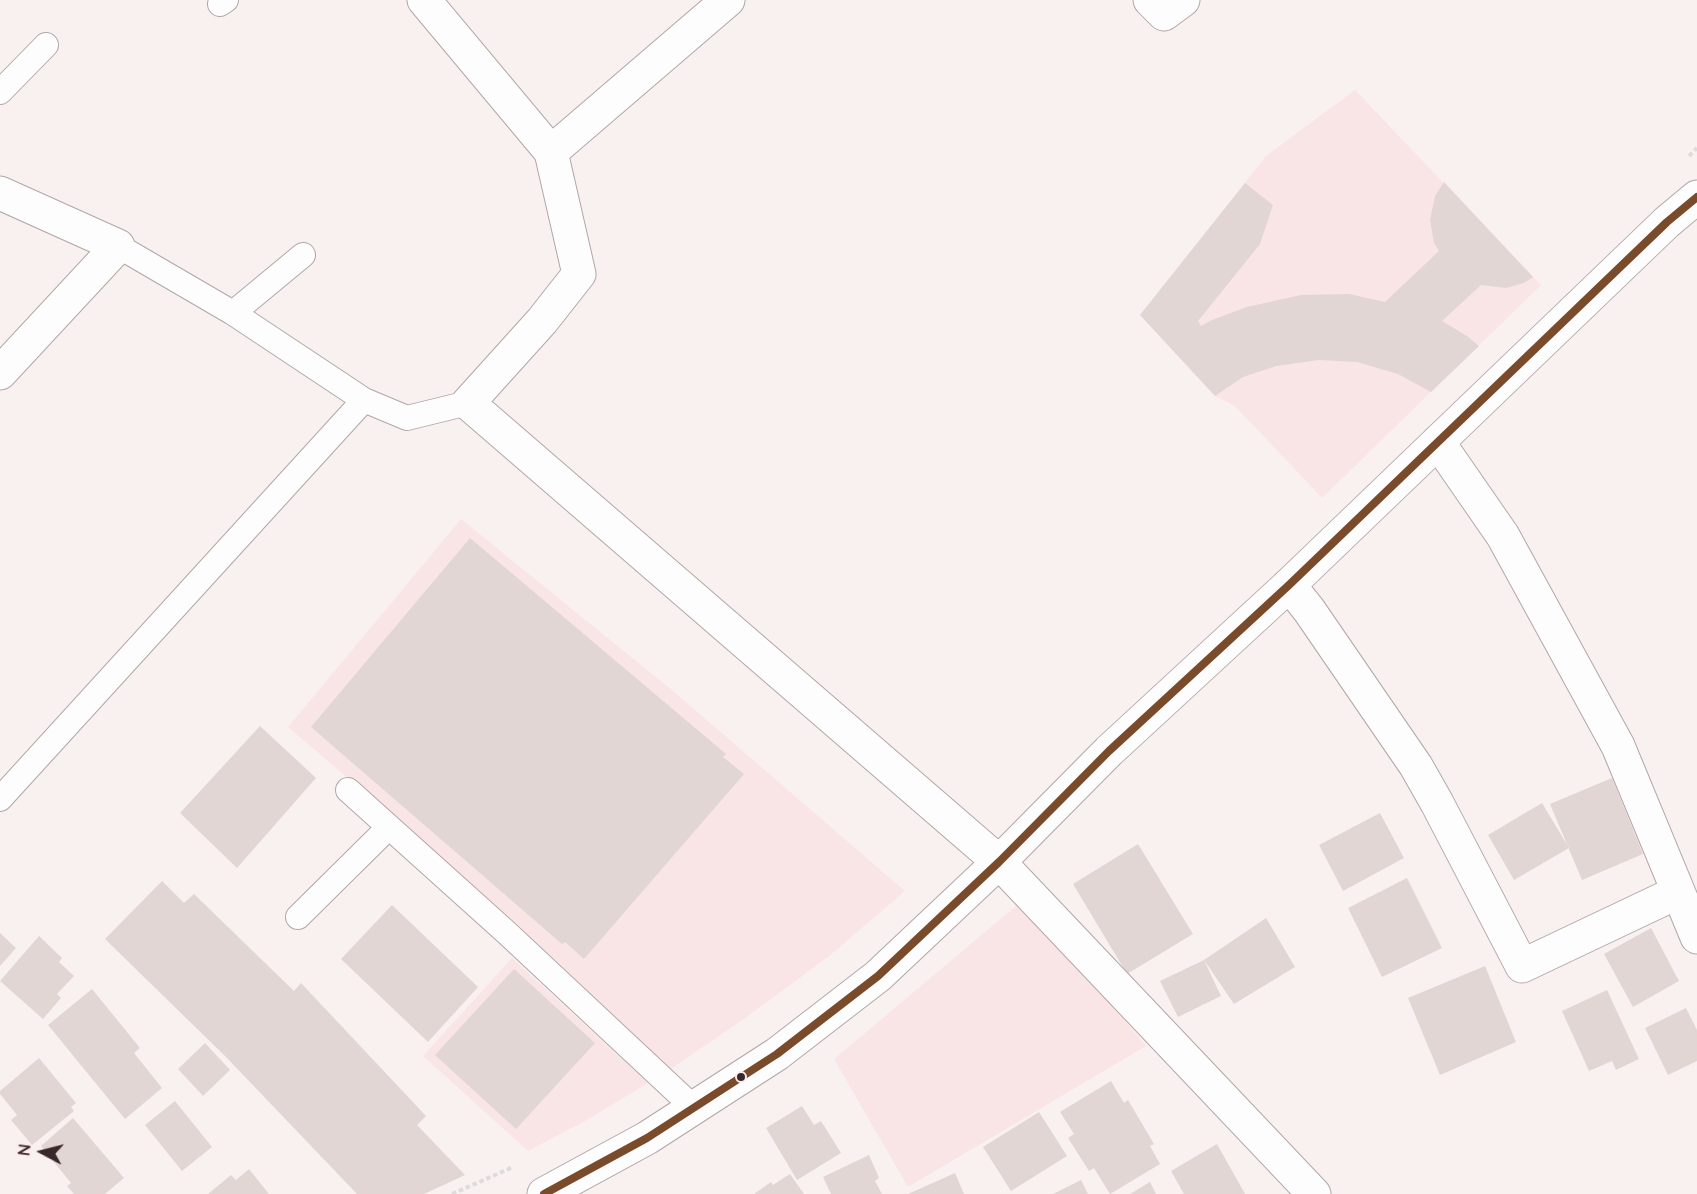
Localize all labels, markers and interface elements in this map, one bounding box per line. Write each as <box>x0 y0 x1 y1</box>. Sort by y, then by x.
unlabelled marker <box>735 1071 747 1083</box>
north arrow <box>12 1122 72 1182</box>
text: N <box>13 1143 35 1157</box>

